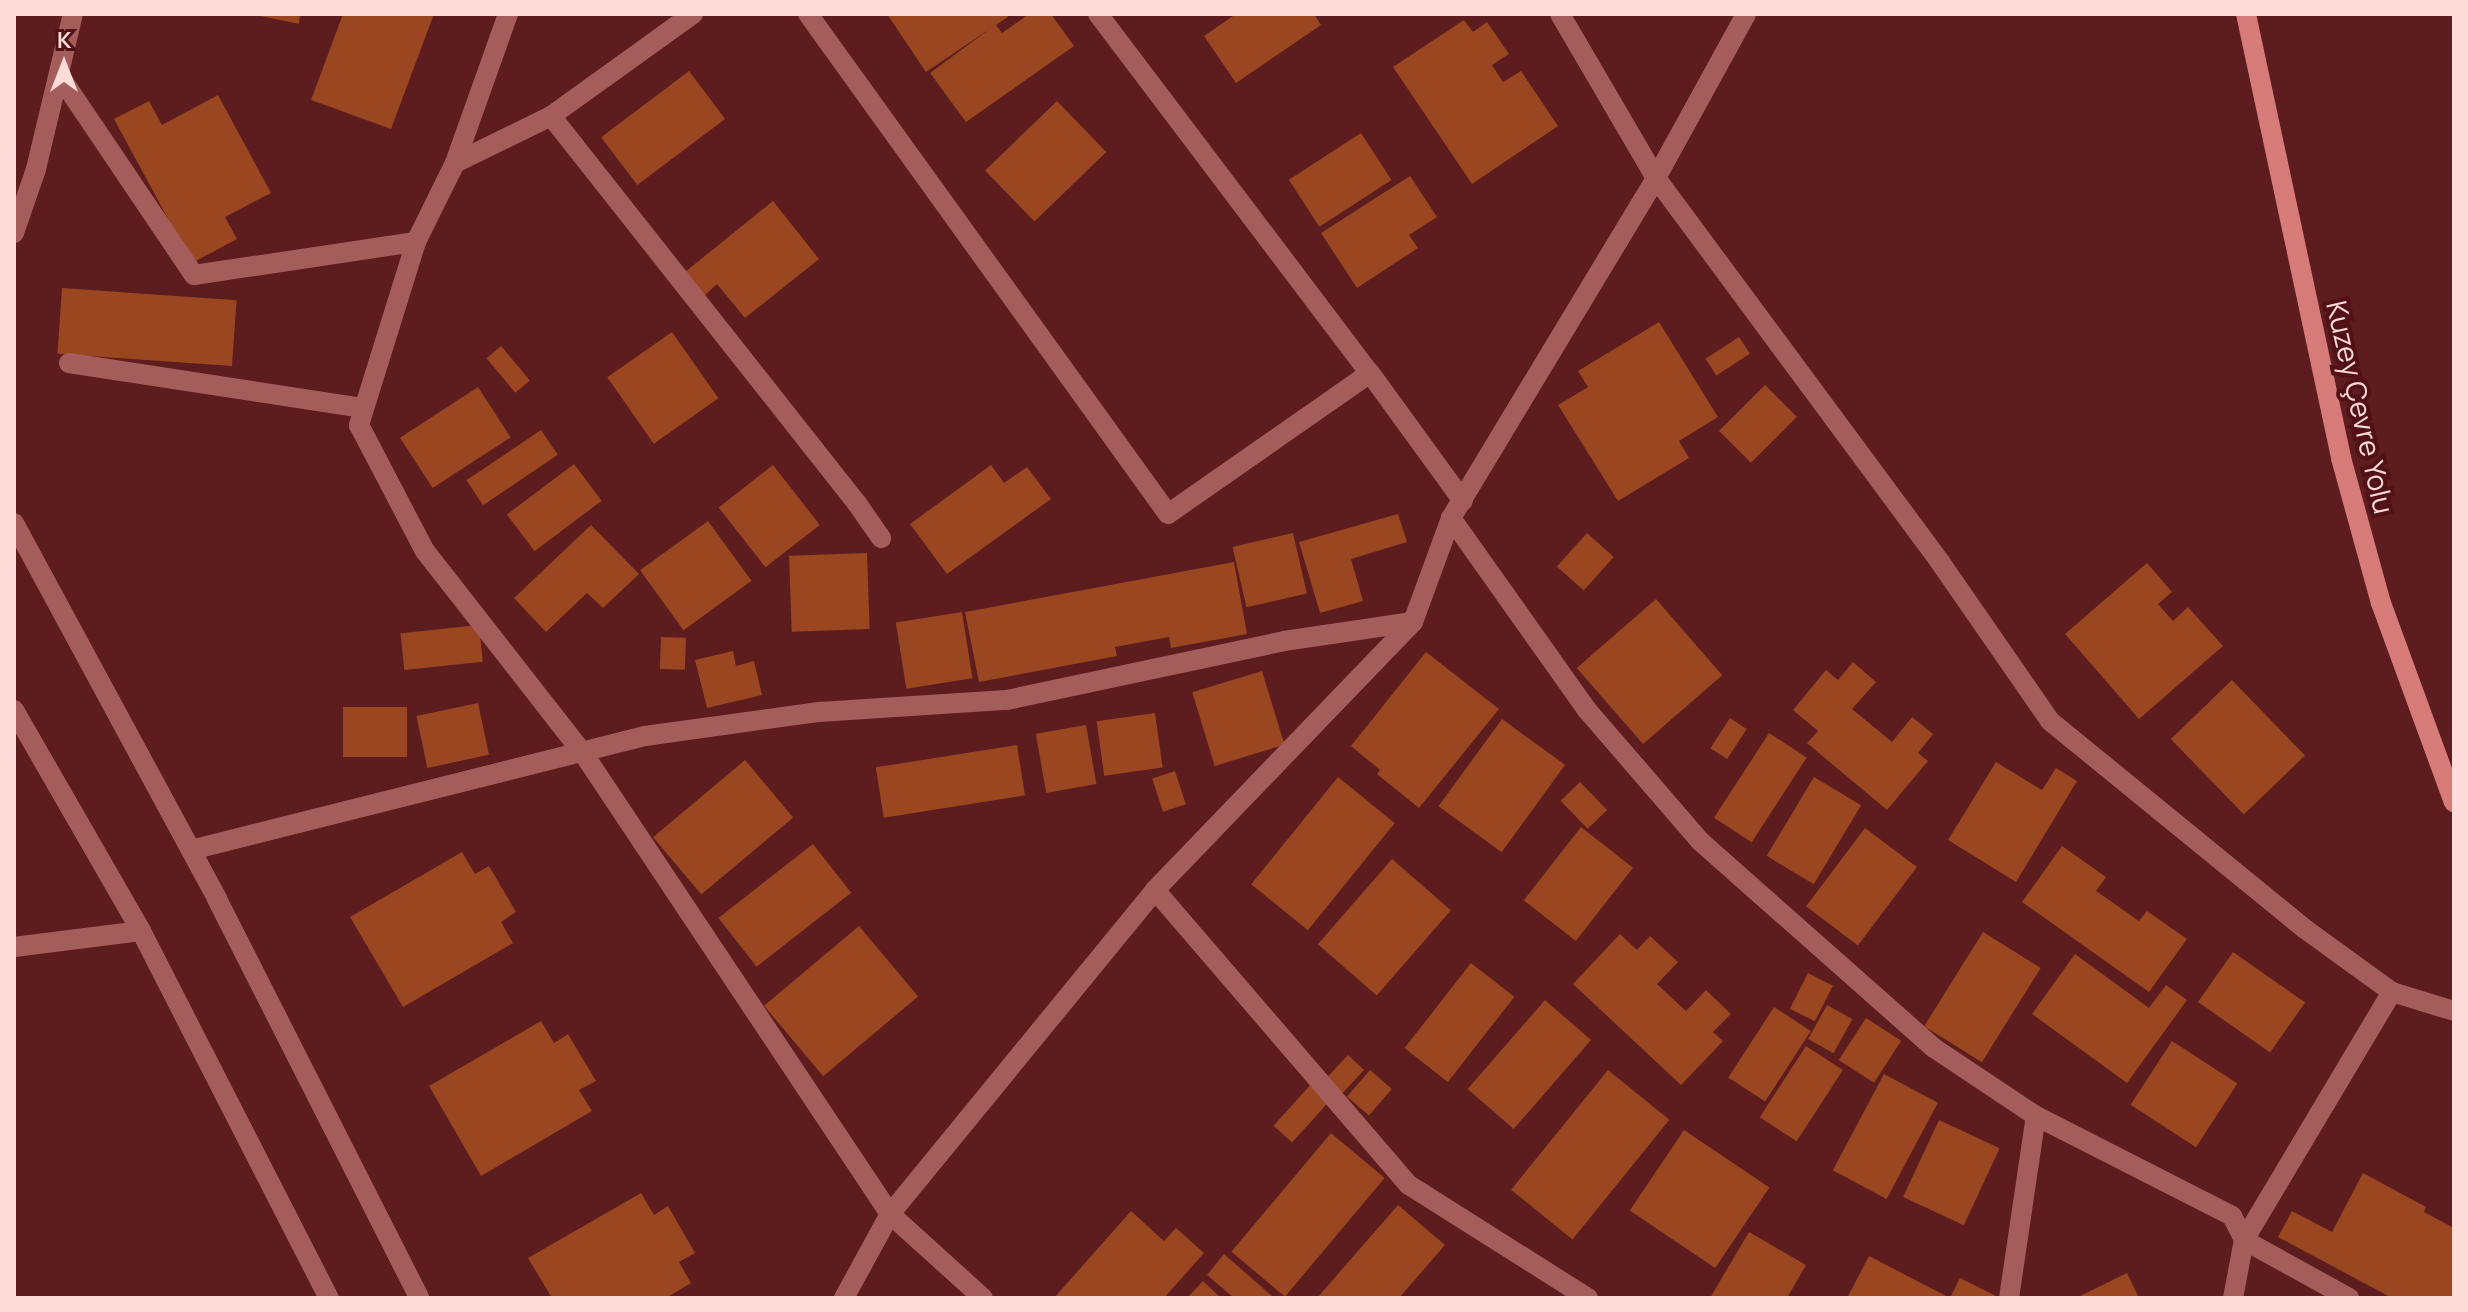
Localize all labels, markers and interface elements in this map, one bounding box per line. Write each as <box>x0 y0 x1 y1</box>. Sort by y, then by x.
north arrow <box>24 24 104 104</box>
text: K <box>57 25 71 55</box>
street label: Kuzey Çevre Yolu <box>2320 297 2402 517</box>

